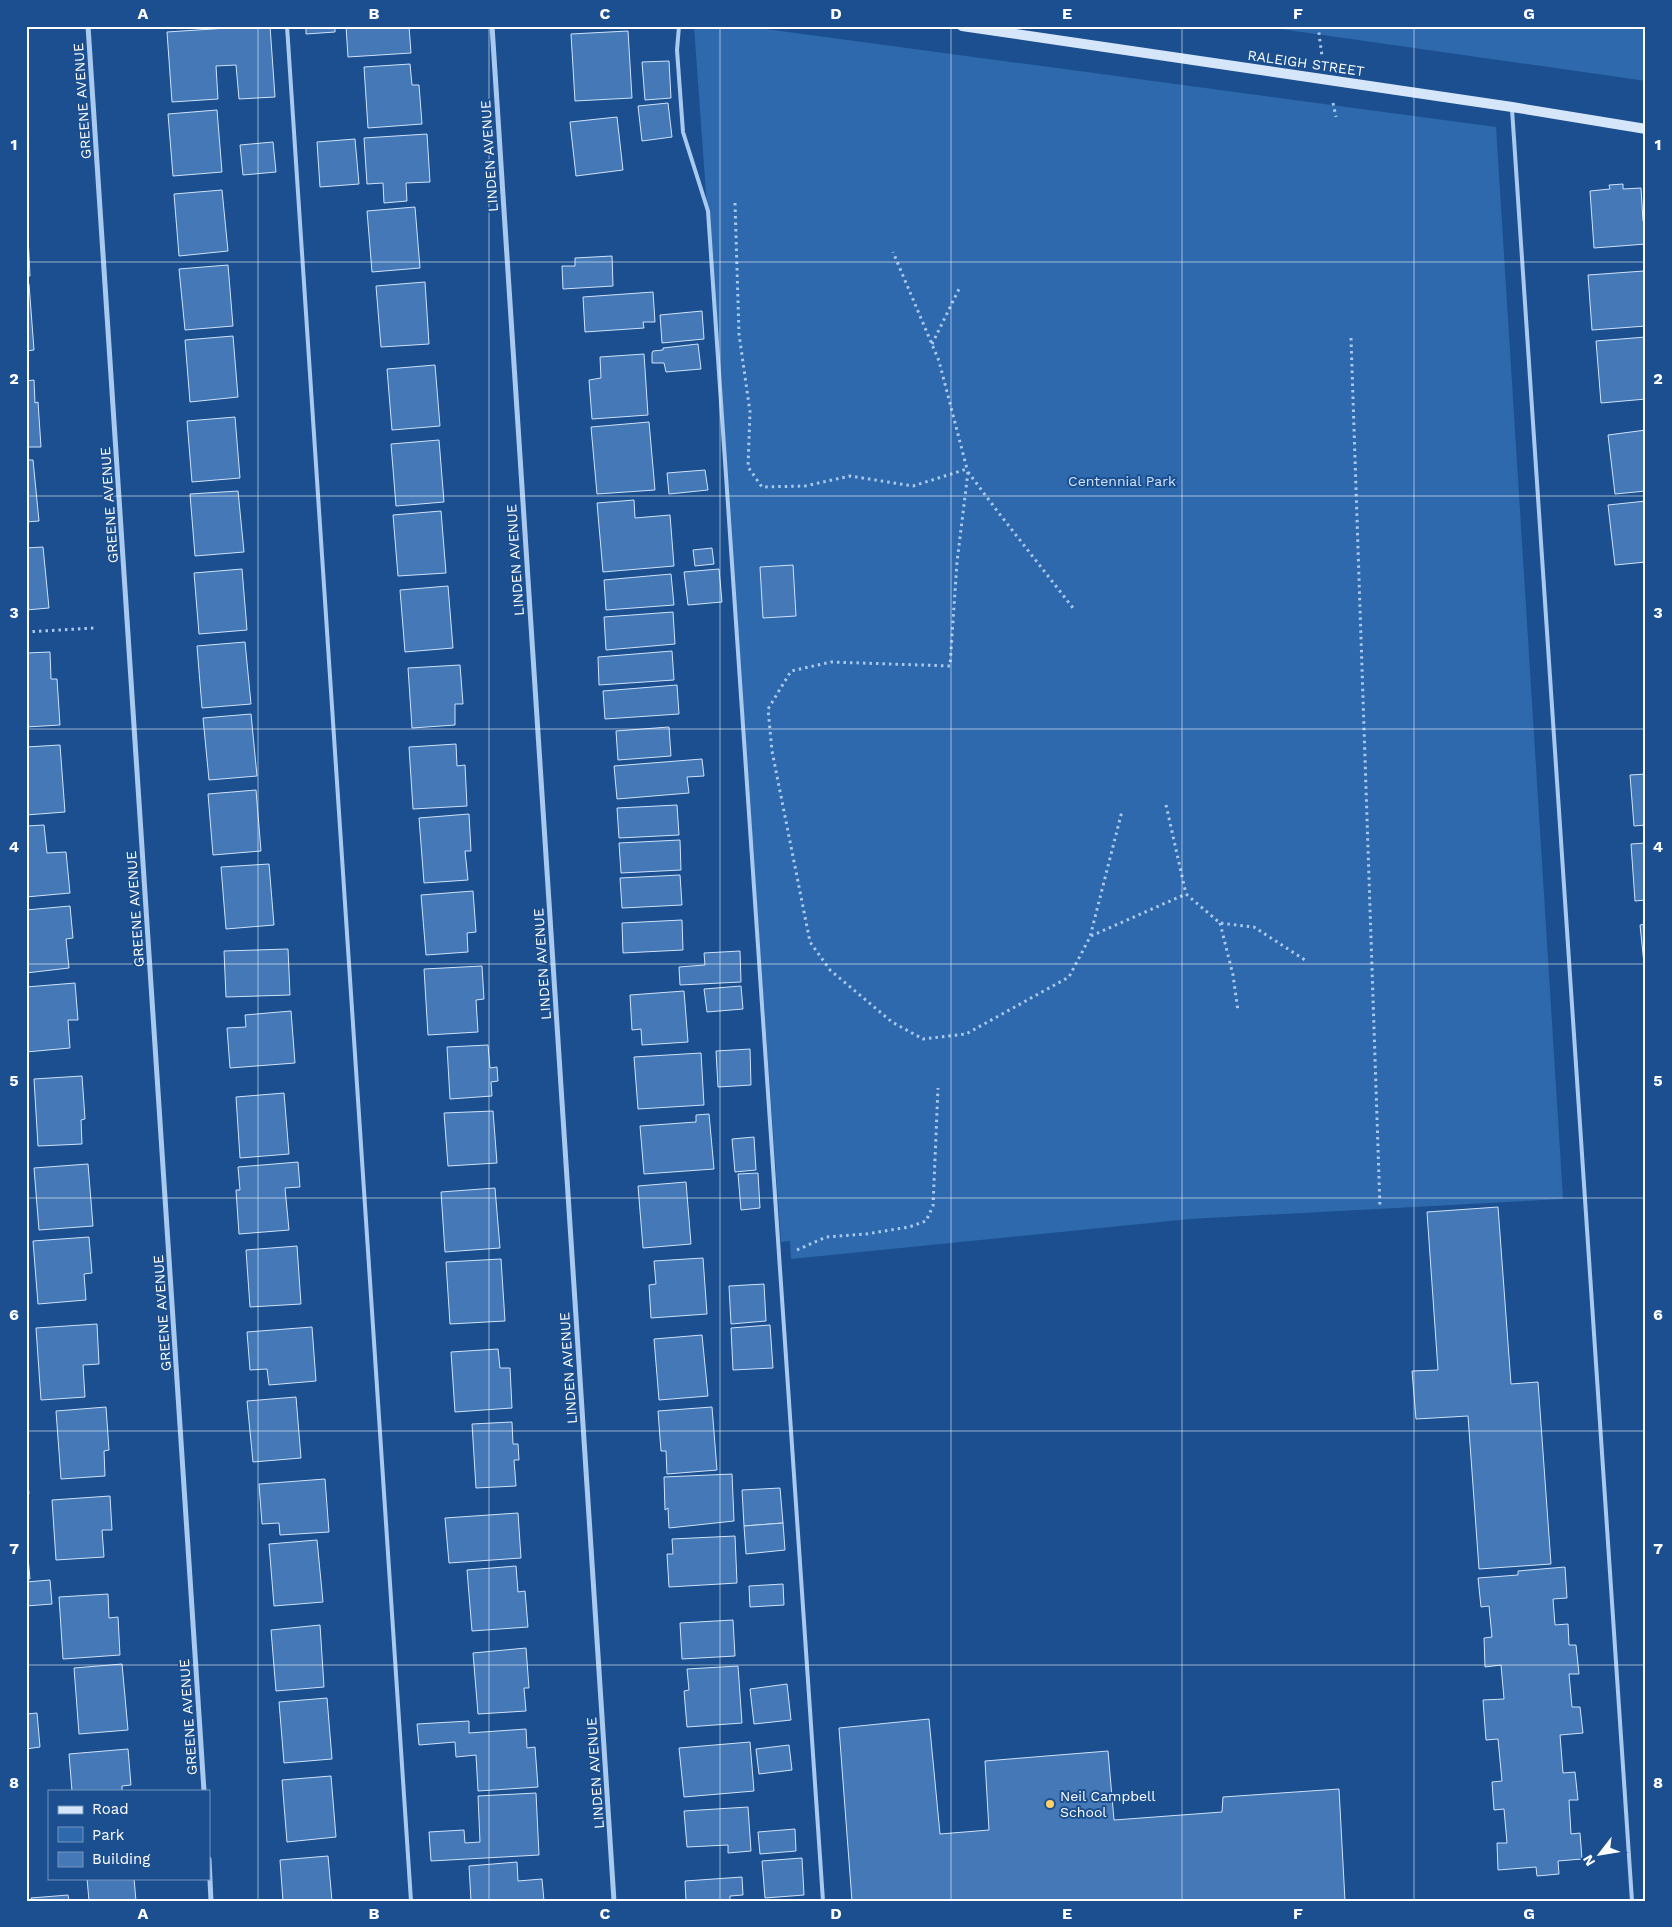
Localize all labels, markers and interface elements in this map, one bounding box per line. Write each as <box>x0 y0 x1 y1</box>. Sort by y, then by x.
text: A <box>138 4 149 23</box>
text: B <box>369 4 380 23</box>
text: C <box>600 4 611 23</box>
text: D <box>830 4 842 23</box>
text: E <box>1062 4 1072 23</box>
text: F <box>1293 4 1303 23</box>
text: G <box>1523 4 1535 23</box>
street label: GREENE AVENUE <box>70 42 94 160</box>
street label: RALEIGH STREET <box>1247 47 1366 79</box>
street label: LINDEN AVENUE <box>477 100 501 212</box>
text: 1 <box>11 135 17 154</box>
text: 1 <box>1655 135 1661 154</box>
text: 2 <box>9 369 19 388</box>
text: 2 <box>1653 369 1663 388</box>
street label: GREENE AVENUE <box>97 446 121 564</box>
park label: Centennial Park <box>1068 473 1176 489</box>
street label: LINDEN AVENUE <box>503 504 527 616</box>
text: 3 <box>9 603 19 622</box>
text: 3 <box>1653 603 1663 622</box>
text: 4 <box>9 837 19 856</box>
text: 4 <box>1653 837 1663 856</box>
street label: GREENE AVENUE <box>123 850 147 968</box>
street label: LINDEN AVENUE <box>530 908 554 1020</box>
text: 5 <box>9 1071 19 1090</box>
text: 5 <box>1653 1071 1663 1090</box>
street label: GREENE AVENUE <box>150 1254 174 1372</box>
text: 6 <box>9 1305 19 1324</box>
text: 6 <box>1653 1305 1663 1324</box>
street label: LINDEN AVENUE <box>556 1312 580 1424</box>
text: 7 <box>9 1539 19 1558</box>
text: 7 <box>1653 1539 1663 1558</box>
street label: GREENE AVENUE <box>176 1658 200 1776</box>
street label: LINDEN AVENUE <box>583 1717 607 1829</box>
text: 8 <box>9 1773 19 1792</box>
text: 8 <box>1653 1773 1663 1792</box>
place label: Neil Campbell School <box>1060 1788 1156 1820</box>
legend <box>48 1790 210 1880</box>
marker: Neil Campbell School <box>1044 1798 1056 1810</box>
text: Road <box>92 1800 129 1818</box>
text: Park <box>92 1826 125 1844</box>
north arrow <box>1574 1830 1624 1880</box>
text: Building <box>92 1850 150 1868</box>
text: N <box>1579 1852 1598 1869</box>
text: A <box>138 1904 149 1923</box>
text: B <box>369 1904 380 1923</box>
text: C <box>600 1904 611 1923</box>
text: D <box>830 1904 842 1923</box>
text: E <box>1062 1904 1072 1923</box>
text: F <box>1293 1904 1303 1923</box>
text: G <box>1523 1904 1535 1923</box>

